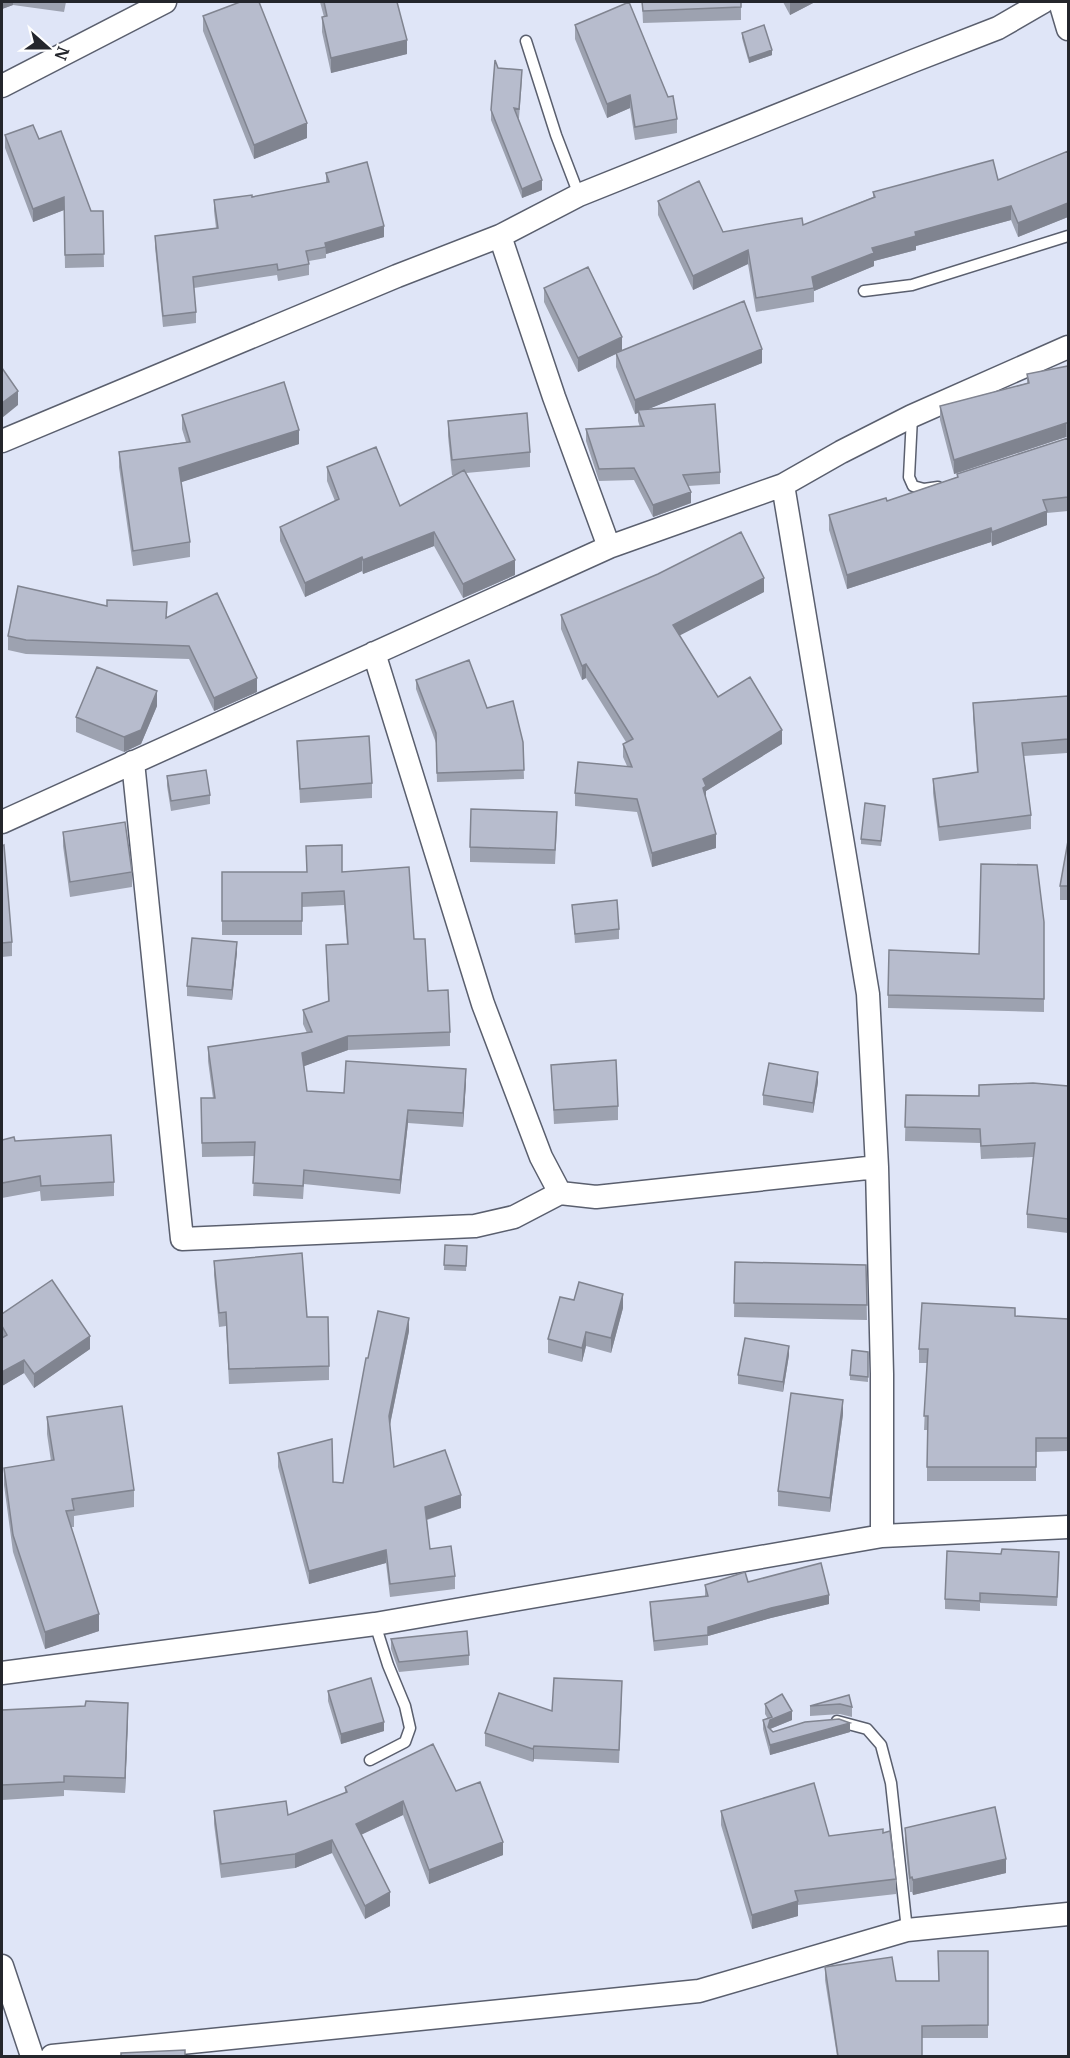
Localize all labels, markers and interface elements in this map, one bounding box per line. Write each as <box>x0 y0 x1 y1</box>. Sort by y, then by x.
north arrow <box>18 18 78 78</box>
text: N <box>50 44 74 63</box>

